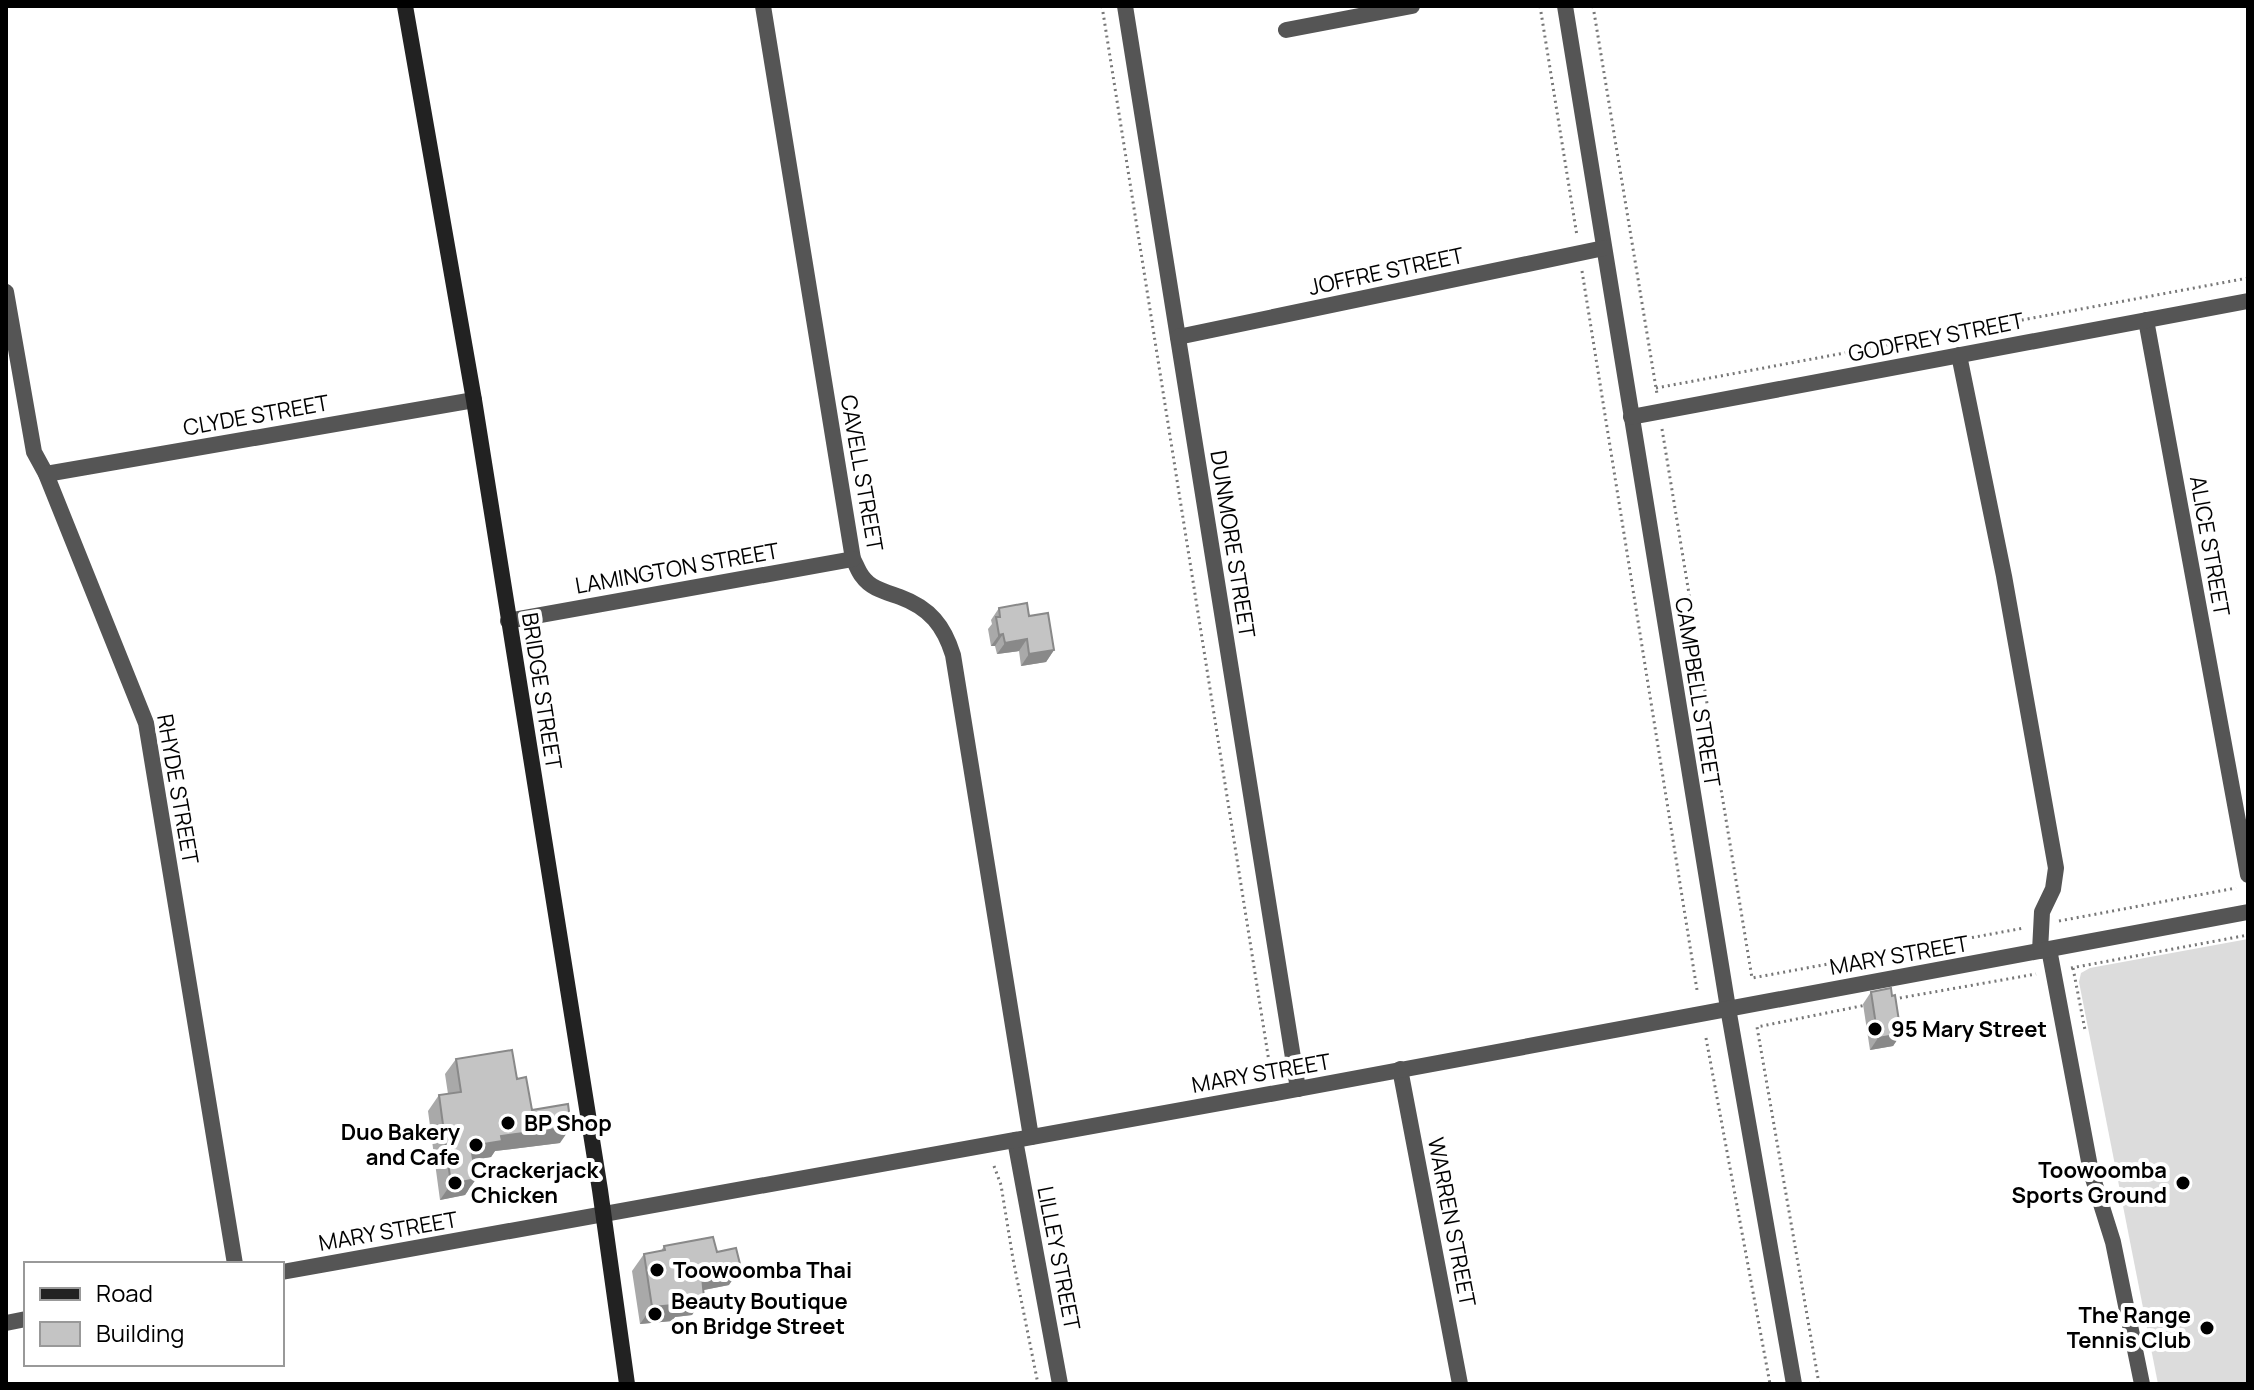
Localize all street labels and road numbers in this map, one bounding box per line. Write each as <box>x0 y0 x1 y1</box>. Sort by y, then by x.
street label: JOFFRE STREET <box>1306 240 1466 302</box>
street label: GODFREY STREET <box>1846 305 2026 369</box>
street label: CLYDE STREET <box>181 387 331 443</box>
street label: CAVELL STREET <box>834 393 890 553</box>
street label: DUNMORE STREET <box>1203 448 1263 640</box>
street label: ALICE STREET <box>2183 474 2237 618</box>
street label: LAMINGTON STREET <box>573 535 781 601</box>
street label: CAMPBELL STREET <box>1668 595 1728 789</box>
street label: BRIDGE STREET <box>515 610 569 772</box>
street label: RHYDE STREET <box>150 712 206 866</box>
street label: MARY STREET <box>1827 928 1971 982</box>
street label: MARY STREET <box>1189 1046 1333 1100</box>
street label: WARREN STREET <box>1421 1135 1483 1309</box>
street label: LILLEY STREET <box>1030 1184 1088 1332</box>
street label: MARY STREET <box>316 1204 460 1258</box>

